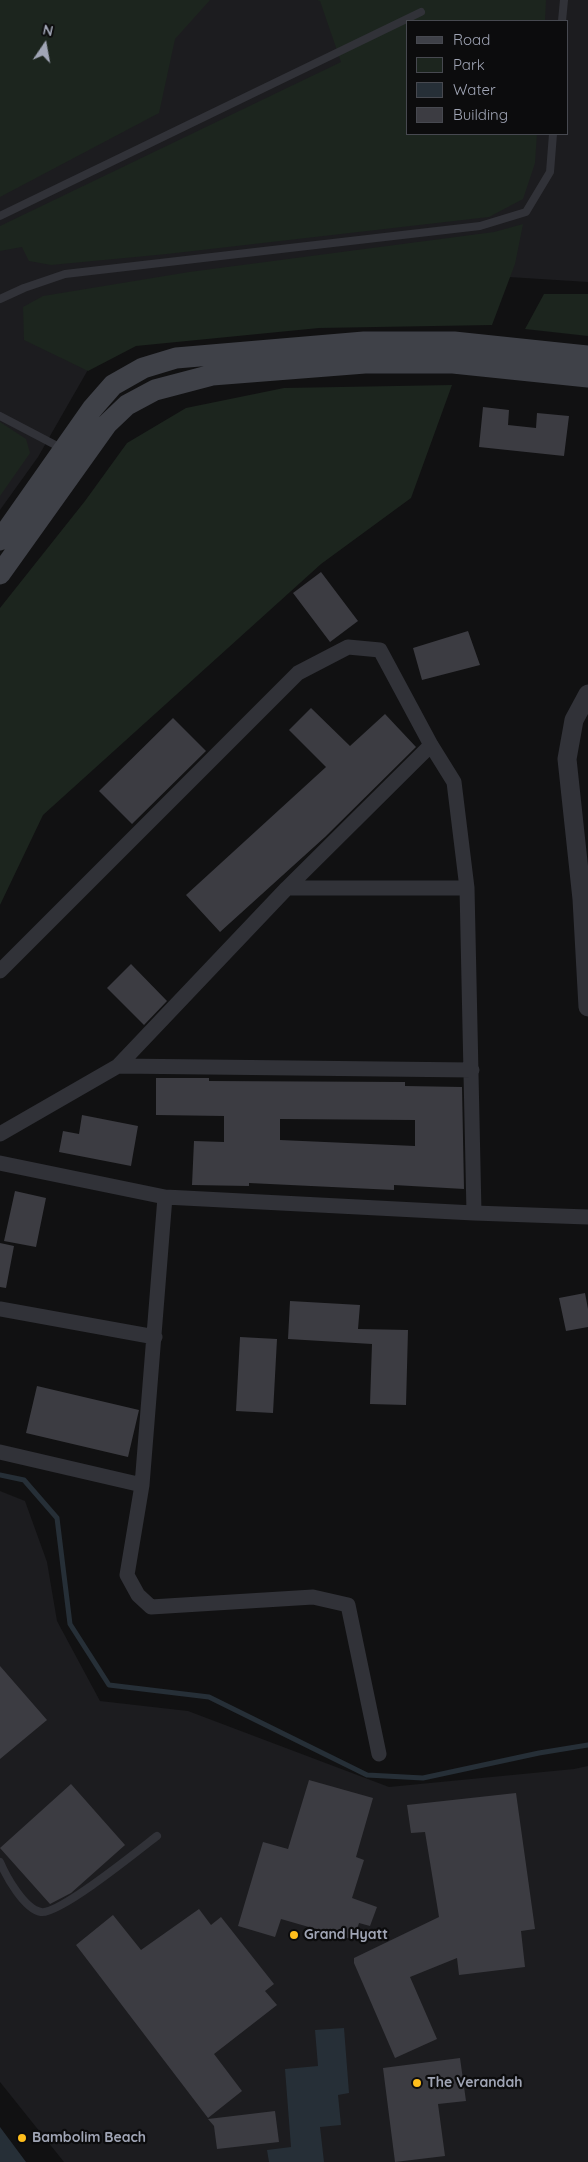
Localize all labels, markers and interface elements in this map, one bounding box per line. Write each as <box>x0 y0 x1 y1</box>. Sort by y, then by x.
north arrow <box>20 20 70 70</box>
text: N <box>41 20 55 40</box>
legend <box>406 20 568 135</box>
text: Road <box>453 30 490 49</box>
text: Park <box>453 55 485 74</box>
text: Water <box>453 80 496 99</box>
text: Building <box>453 105 508 124</box>
place label: Grand Hyatt <box>304 1927 388 1943</box>
marker: Grand Hyatt <box>288 1929 300 1941</box>
place label: The Verandah <box>427 2075 522 2091</box>
marker: The Verandah <box>411 2077 423 2089</box>
place label: Bambolim Beach <box>32 2130 146 2146</box>
marker: Bambolim Beach <box>16 2132 28 2144</box>

